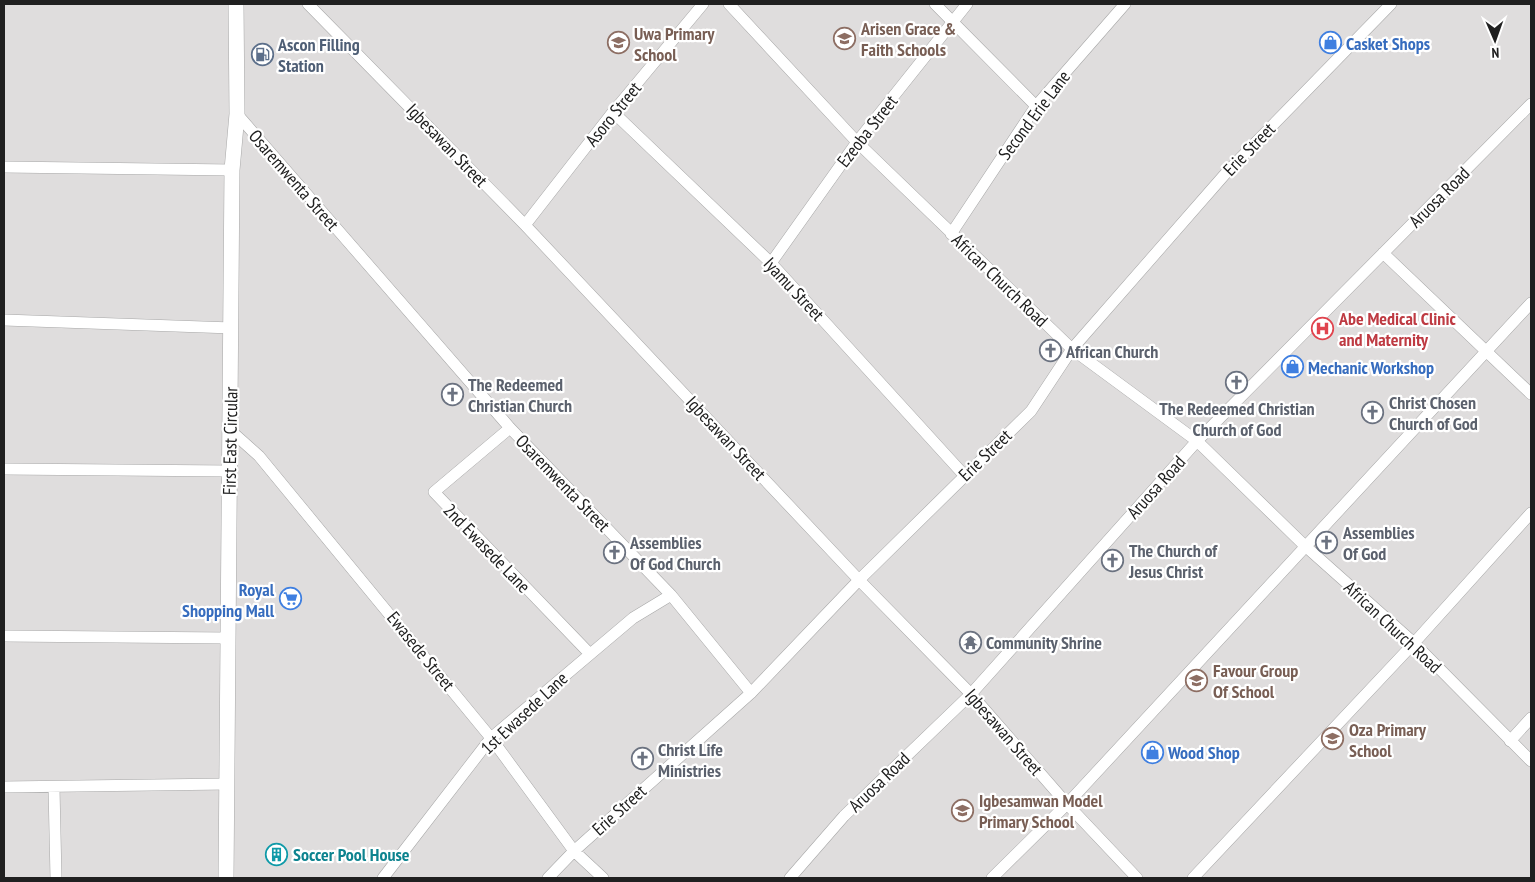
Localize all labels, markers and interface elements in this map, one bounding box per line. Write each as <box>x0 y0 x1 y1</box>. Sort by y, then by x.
north arrow <box>1470 15 1520 65</box>
place label: Arisen Grace & Faith Schools <box>860 17 956 61</box>
place label: Uwa Primary School <box>634 22 715 66</box>
school or university icon: Arisen Grace & Faith Schools <box>833 26 857 50</box>
school or university icon: Uwa Primary School <box>606 31 630 55</box>
shop icon: Casket Shops <box>1318 31 1342 55</box>
place label: Casket Shops <box>1346 32 1430 55</box>
place label: Ascon Filling Station <box>277 33 360 77</box>
fuel station icon: Ascon Filling Station <box>250 42 274 66</box>
text: N <box>1491 44 1500 62</box>
street label: Second Erie Lane <box>993 66 1075 164</box>
street label: Asoro Street <box>580 77 646 151</box>
street label: Ezeoba Street <box>832 90 902 172</box>
street label: Igbesawan Street <box>401 98 493 192</box>
street label: Erie Street <box>1218 118 1280 180</box>
street label: Osaremwenta Street <box>244 125 344 235</box>
street label: Aruosa Road <box>1404 162 1474 232</box>
street label: African Church Road <box>947 228 1053 332</box>
street label: Iyamu Street <box>759 252 829 326</box>
place label: Abe Medical Clinic and Maternity <box>1338 307 1456 351</box>
hospital icon: Abe Medical Clinic and Maternity <box>1311 316 1335 340</box>
church icon: African Church <box>1038 339 1062 363</box>
place label: African Church <box>1065 340 1158 363</box>
shop icon: Mechanic Workshop <box>1280 355 1304 379</box>
place label: Mechanic Workshop <box>1308 356 1434 379</box>
church icon: The Redeemed Christian Church of God <box>1225 371 1249 395</box>
place label: The Redeemed Christian Church <box>468 373 572 417</box>
church icon: The Redeemed Christian Church <box>440 382 464 406</box>
street label: First East Circular <box>218 386 242 495</box>
street label: Igbesawan Street <box>681 391 771 485</box>
place label: Christ Chosen Church of God <box>1389 391 1478 435</box>
place label: The Redeemed Christian Church of God <box>1159 397 1315 441</box>
church icon: Christ Chosen Church of God <box>1361 400 1385 424</box>
street label: Erie Street <box>954 424 1016 486</box>
street label: Osaremwenta Street <box>511 430 615 536</box>
street label: Aruosa Road <box>1122 451 1190 523</box>
street label: 2nd Ewasede Lane <box>439 498 535 598</box>
place label: Assemblies Of God <box>1342 521 1415 565</box>
church icon: Assemblies Of God <box>1315 530 1339 554</box>
place label: Assemblies Of God Church <box>629 531 721 575</box>
place label: The Church of Jesus Christ <box>1128 539 1218 583</box>
church icon: Assemblies Of God Church <box>602 540 626 564</box>
church icon: The Church of Jesus Christ <box>1101 548 1125 572</box>
street label: African Church Road <box>1339 576 1447 678</box>
place label: Royal Shopping Mall <box>182 578 275 622</box>
supermarket icon: Royal Shopping Mall <box>278 587 302 611</box>
street label: Ewasede Street <box>382 607 460 695</box>
temple icon: Community Shrine <box>958 630 982 654</box>
place label: Community Shrine <box>986 631 1102 654</box>
place label: Favour Group Of School <box>1213 659 1298 703</box>
street label: 1st Ewasede Lane <box>476 667 572 759</box>
school or university icon: Favour Group Of School <box>1185 668 1209 692</box>
street label: Igbesawan Street <box>960 684 1048 780</box>
place label: Oza Primary School <box>1349 718 1427 762</box>
school or university icon: Oza Primary School <box>1321 727 1345 751</box>
place label: Christ Life Ministries <box>658 738 723 782</box>
shop icon: Wood Shop <box>1140 740 1164 764</box>
place label: Wood Shop <box>1167 741 1240 764</box>
church icon: Christ Life Ministries <box>630 747 654 771</box>
street label: Aruosa Road <box>843 747 915 817</box>
street label: Erie Street <box>587 780 651 840</box>
place label: Igbesamwan Model Primary School <box>979 789 1103 833</box>
school or university icon: Igbesamwan Model Primary School <box>951 798 975 822</box>
building icon: Soccer Pool House <box>265 842 289 866</box>
place label: Soccer Pool House <box>293 843 410 866</box>

